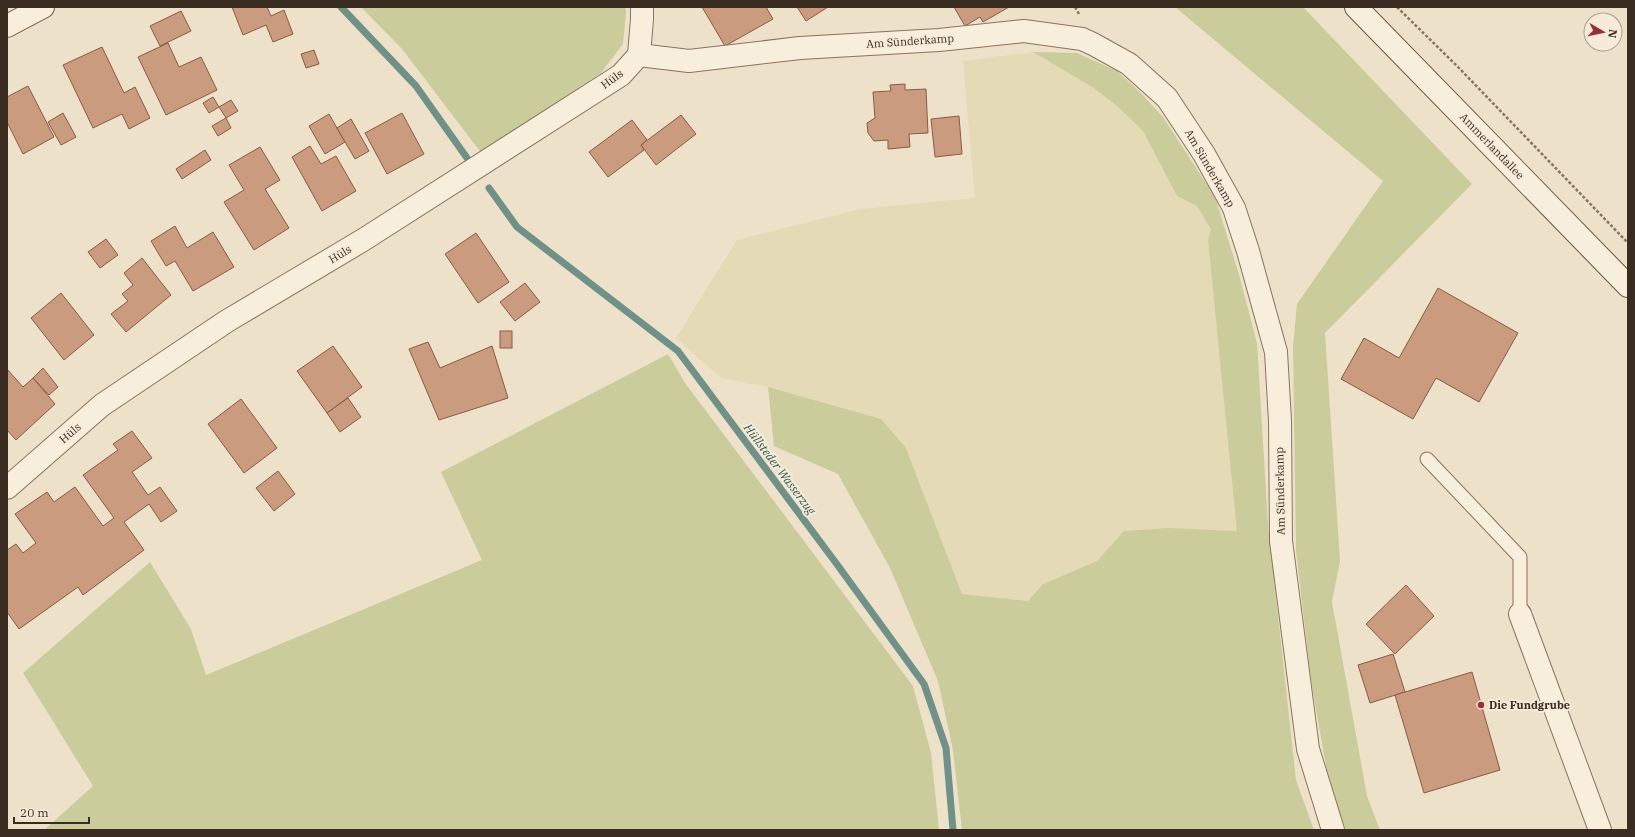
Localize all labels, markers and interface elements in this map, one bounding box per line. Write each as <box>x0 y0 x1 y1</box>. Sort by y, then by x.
north arrow <box>1583 12 1623 52</box>
text: N <box>1605 28 1620 39</box>
street label: Am Sünderkamp <box>866 31 955 51</box>
street label: Hüls <box>598 66 626 92</box>
street label: Ammerlandallee <box>1457 110 1527 182</box>
street label: Am Sünderkamp <box>1182 126 1238 210</box>
street label: Hüls <box>326 242 354 266</box>
street label: Hüls <box>56 420 84 446</box>
water label: Hüllsteder Wasserzug <box>740 420 819 518</box>
street label: Am Sünderkamp <box>1272 447 1288 535</box>
place label: Die Fundgrube <box>1489 698 1570 712</box>
marker: Die Fundgrube <box>1476 700 1486 710</box>
scale bar <box>14 799 89 825</box>
text: 20 m <box>20 805 49 820</box>

